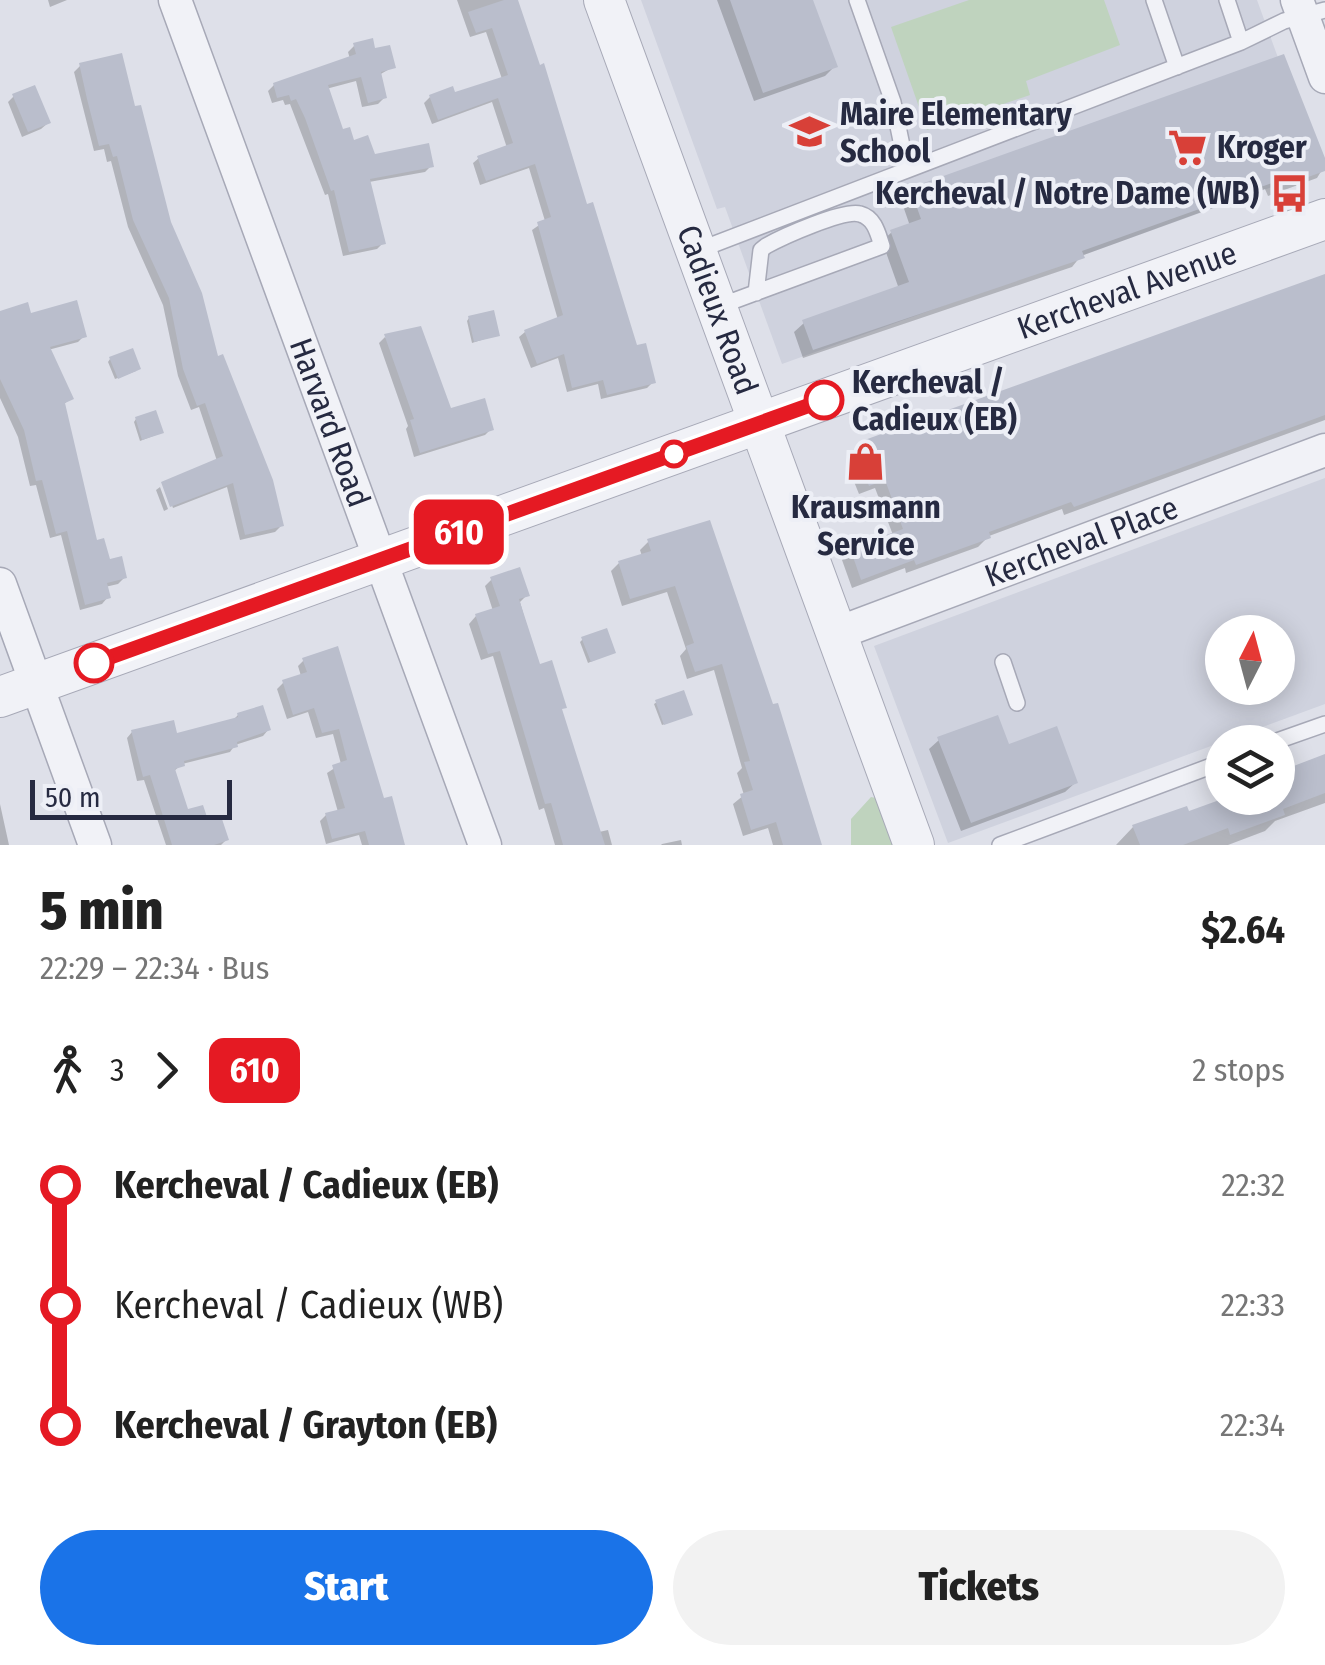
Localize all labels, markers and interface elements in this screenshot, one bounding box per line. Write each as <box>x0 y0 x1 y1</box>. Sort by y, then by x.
place label: Maire Elementary School <box>840 95 1073 170</box>
school or university icon: Maire Elementary School <box>789 111 831 153</box>
supermarket icon: Kroger <box>1166 126 1208 168</box>
place label: Kroger <box>1217 128 1307 166</box>
bus stop icon: Kercheval / Notre Dame (WB) <box>1268 172 1310 214</box>
place label: Kercheval / Notre Dame (WB) <box>875 174 1259 212</box>
street label: Cadieux Road <box>669 220 766 400</box>
street label: Kercheval Avenue <box>1012 234 1242 347</box>
street label: Harvard Road <box>282 333 378 512</box>
place label: Kercheval / Cadieux (EB) <box>852 363 1017 438</box>
marker: Kercheval / Cadieux (EB) <box>805 381 843 419</box>
unlabelled marker <box>661 441 687 467</box>
shop icon: Krausmann Service <box>845 441 887 483</box>
place label: Krausmann Service <box>791 488 941 563</box>
street label: Kercheval Place <box>980 488 1183 595</box>
line badge: 610 <box>402 500 516 564</box>
text: 610 <box>434 511 484 553</box>
north arrow <box>1205 615 1295 705</box>
map controls <box>1205 615 1295 815</box>
unlabelled marker <box>75 644 113 682</box>
button: layers <box>1205 725 1295 815</box>
scale bar <box>30 775 232 820</box>
text: 50 m <box>45 781 101 814</box>
text: 5 min <box>40 878 163 944</box>
text: $2.64 <box>1201 907 1285 953</box>
text: 22:29 – 22:34 · Bus <box>40 949 269 987</box>
icon: walk <box>40 1043 95 1098</box>
icon: forward <box>139 1043 194 1098</box>
text: 610 <box>229 1049 280 1091</box>
text: 3 <box>110 1051 124 1089</box>
text: 2 stops <box>1192 1051 1285 1089</box>
text: Kercheval / Cadieux (EB) <box>114 1162 498 1208</box>
text: 22:32 <box>1221 1166 1285 1204</box>
text: Kercheval / Cadieux (WB) <box>114 1282 503 1328</box>
text: 22:33 <box>1221 1286 1285 1324</box>
text: Kercheval / Grayton (EB) <box>114 1402 497 1448</box>
text: 22:34 <box>1220 1406 1285 1444</box>
button: Start <box>40 1530 653 1645</box>
button: Tickets <box>673 1530 1285 1645</box>

